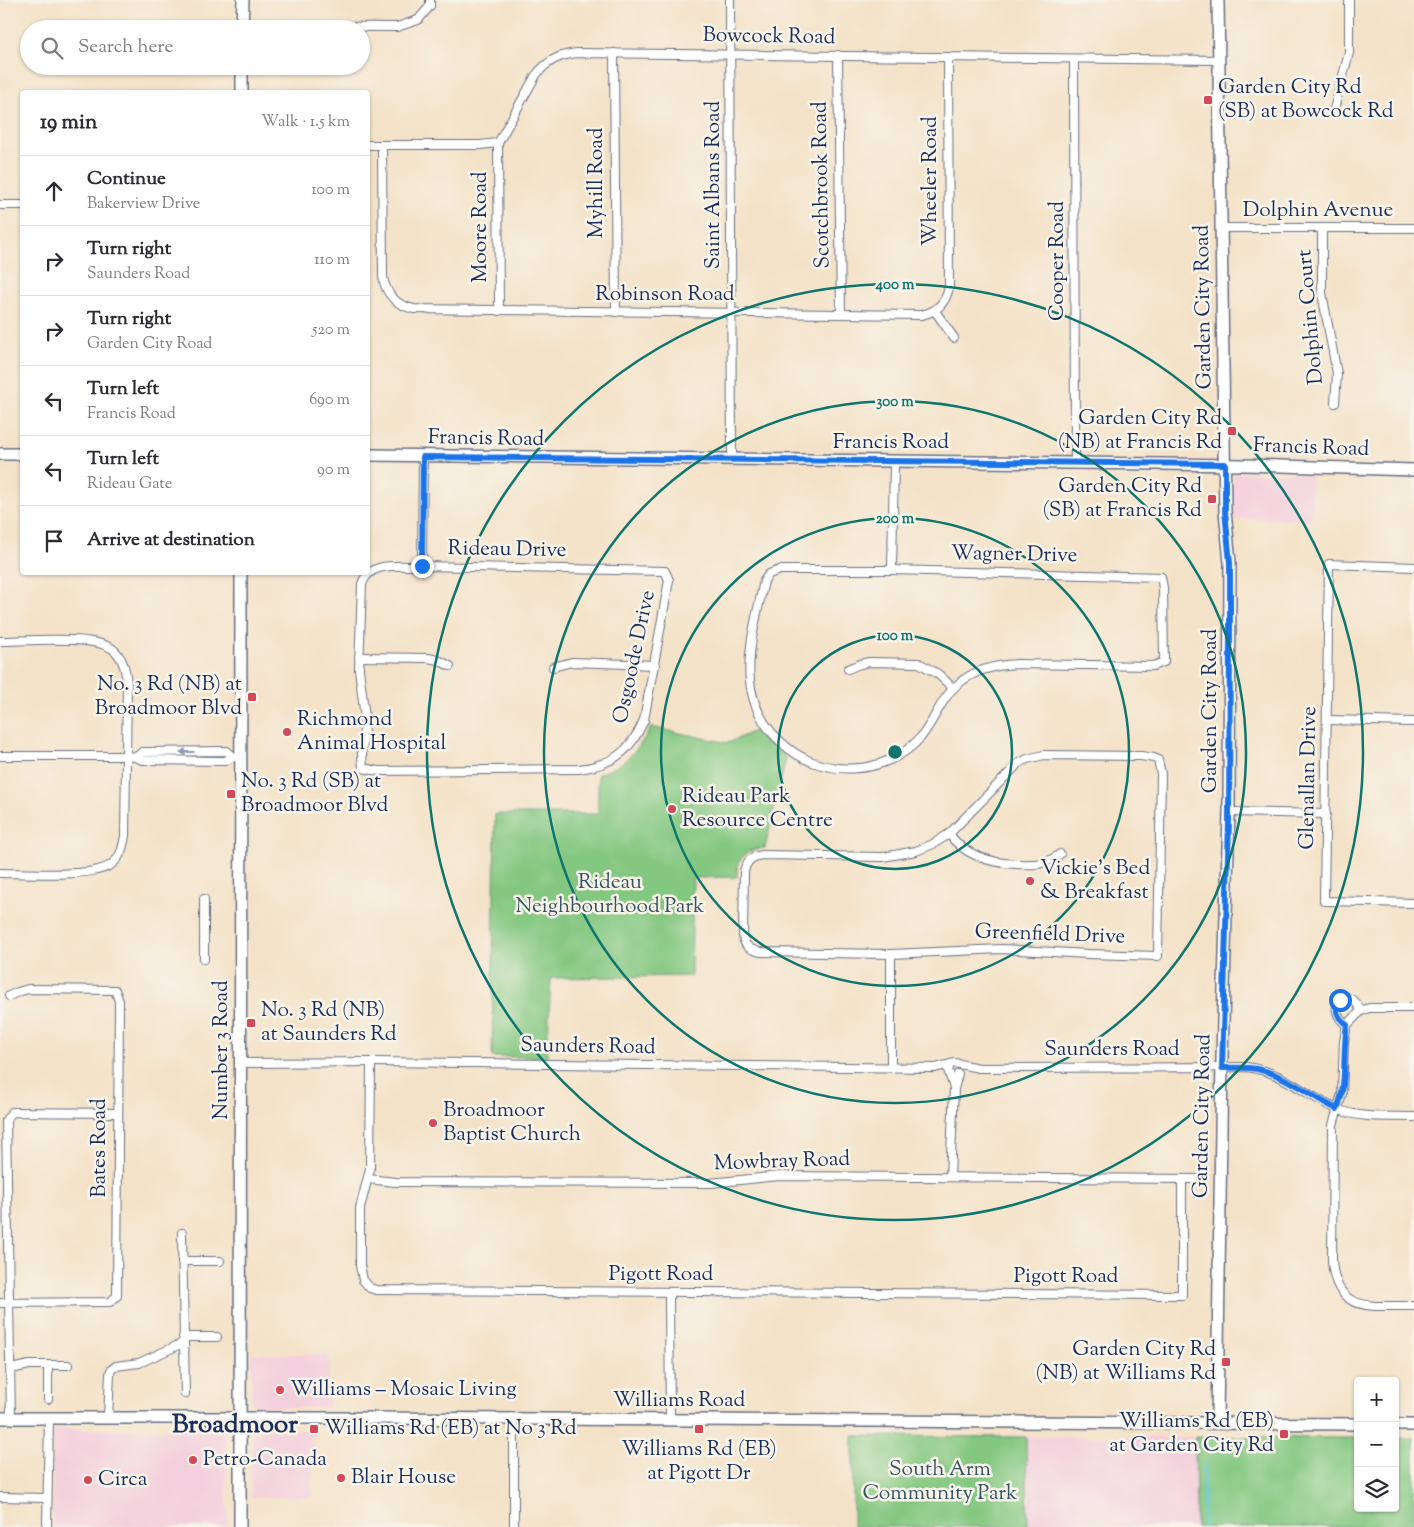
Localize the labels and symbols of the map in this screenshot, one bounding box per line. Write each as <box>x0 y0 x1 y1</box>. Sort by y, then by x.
street label: Bowcock Road <box>702 21 836 53</box>
place label: Garden City Rd (SB) at Bowcock Rd <box>1218 73 1394 127</box>
marker: Garden City Rd (SB) at Bowcock Rd <box>1202 94 1214 106</box>
street label: Saint Albans Road <box>699 101 729 269</box>
street label: Scotchbrook Road <box>806 101 838 269</box>
street label: Wheeler Road <box>916 116 946 246</box>
street label: Myhill Road <box>582 127 612 239</box>
street label: Moore Road <box>466 171 496 283</box>
street label: Dolphin Avenue <box>1243 196 1393 226</box>
street label: Cooper Road <box>1043 201 1073 321</box>
street label: Garden City Road <box>1188 224 1220 390</box>
street label: Dolphin Court <box>1290 248 1332 386</box>
text: 400 m <box>875 275 915 296</box>
street label: Robinson Road <box>595 280 735 310</box>
text: 300 m <box>876 392 914 413</box>
place label: Garden City Rd (NB) at Francis Rd <box>1058 404 1222 458</box>
street label: Francis Road <box>428 423 545 455</box>
marker: Garden City Rd (NB) at Francis Rd <box>1226 425 1238 437</box>
street label: Francis Road <box>833 428 949 458</box>
street label: Francis Road <box>1252 431 1370 465</box>
place label: Garden City Rd (SB) at Francis Rd <box>1043 472 1202 526</box>
marker: Garden City Rd (SB) at Francis Rd <box>1206 493 1218 505</box>
text: 200 m <box>876 509 915 530</box>
street label: Rideau Drive <box>447 534 567 566</box>
street label: Wagner Drive <box>950 539 1078 571</box>
route end <box>411 555 434 578</box>
street label: Osgoode Drive <box>606 587 664 727</box>
text: 100 m <box>877 626 914 647</box>
street label: Garden City Road <box>1196 629 1226 793</box>
place label: No. 3 Rd (NB) at Broadmoor Blvd <box>95 670 242 724</box>
marker: No. 3 Rd (NB) at Broadmoor Blvd <box>246 691 258 703</box>
place label: Richmond Animal Hospital <box>297 705 447 759</box>
street label: Glenallan Drive <box>1293 706 1325 850</box>
marker: Richmond Animal Hospital <box>281 726 293 738</box>
centre of rings <box>886 743 904 761</box>
one-way arrow <box>179 748 195 756</box>
place label: No. 3 Rd (SB) at Broadmoor Blvd <box>241 767 388 821</box>
place label: Rideau Park Resource Centre <box>682 782 833 836</box>
marker: No. 3 Rd (SB) at Broadmoor Blvd <box>225 788 237 800</box>
marker: Rideau Park Resource Centre <box>666 803 678 815</box>
place label: Vickie's Bed & Breakfast <box>1040 854 1150 908</box>
park label: Rideau Neighbourhood Park <box>516 868 705 922</box>
marker: Vickie's Bed & Breakfast <box>1024 875 1036 887</box>
street label: Greenfield Drive <box>974 917 1126 953</box>
street label: Number 3 Road <box>207 980 237 1120</box>
route start <box>1329 989 1352 1012</box>
place label: No. 3 Rd (NB) at Saunders Rd <box>261 996 397 1050</box>
marker: No. 3 Rd (NB) at Saunders Rd <box>245 1017 257 1029</box>
street label: Saunders Road <box>520 1031 656 1063</box>
street label: Garden City Road <box>1187 1033 1219 1199</box>
street label: Saunders Road <box>1044 1035 1180 1065</box>
place label: Broadmoor Baptist Church <box>443 1096 581 1150</box>
street label: Bates Road <box>85 1098 115 1198</box>
marker: Broadmoor Baptist Church <box>427 1117 439 1129</box>
street label: Mowbray Road <box>713 1145 851 1179</box>
street label: Pigott Road <box>609 1260 714 1290</box>
street label: Pigott Road <box>1014 1262 1119 1292</box>
place label: Garden City Rd (NB) at Williams Rd <box>1035 1335 1216 1389</box>
marker: Garden City Rd (NB) at Williams Rd <box>1220 1356 1232 1368</box>
place label: Williams – Mosaic Living <box>290 1375 517 1405</box>
marker: Williams – Mosaic Living <box>274 1384 286 1396</box>
street label: Williams Road <box>613 1386 745 1416</box>
district label: Broadmoor <box>172 1407 298 1444</box>
place label: Williams Rd (EB) at Garden City Rd <box>1109 1407 1274 1461</box>
place label: Williams Rd (EB) at No 3 Rd <box>324 1414 577 1444</box>
marker: Williams Rd (EB) at No 3 Rd <box>308 1423 320 1435</box>
marker: Williams Rd (EB) at Pigott Dr <box>693 1423 705 1435</box>
marker: Williams Rd (EB) at Garden City Rd <box>1278 1428 1290 1440</box>
place label: Williams Rd (EB) at Pigott Dr <box>621 1435 777 1489</box>
place label: Petro-Canada <box>203 1445 327 1475</box>
marker: Petro-Canada <box>187 1454 199 1466</box>
park label: South Arm Community Park <box>863 1455 1018 1509</box>
place label: Blair House <box>351 1463 456 1493</box>
place label: Circa <box>98 1465 148 1495</box>
marker: Blair House <box>335 1472 347 1484</box>
marker: Circa <box>82 1474 94 1486</box>

